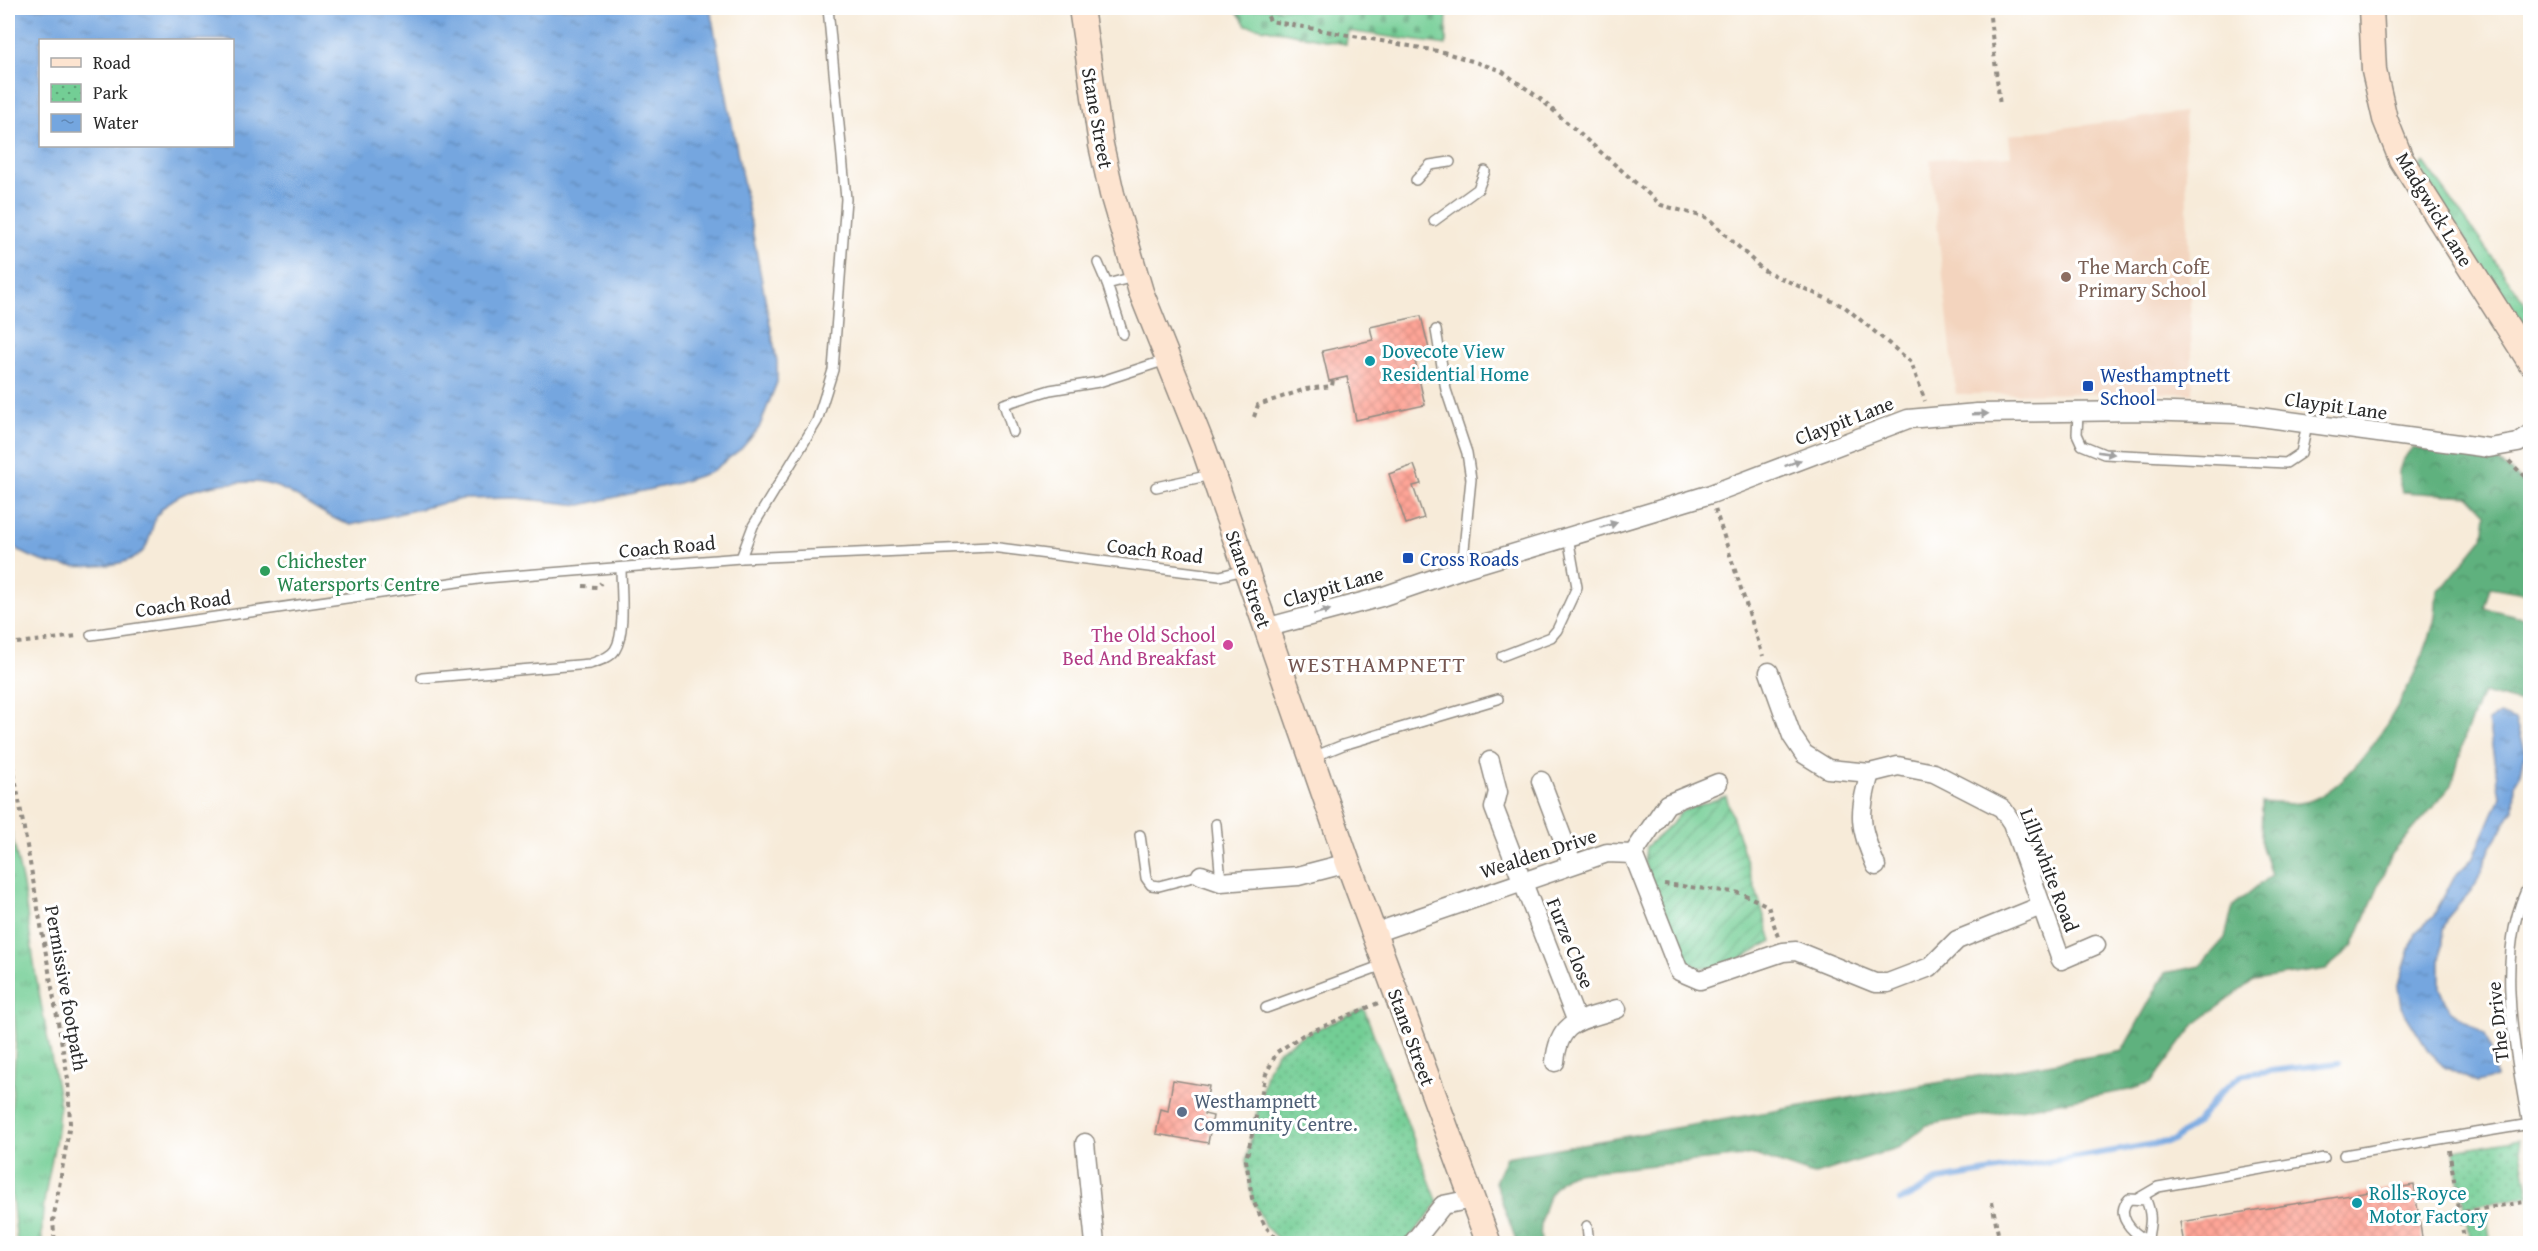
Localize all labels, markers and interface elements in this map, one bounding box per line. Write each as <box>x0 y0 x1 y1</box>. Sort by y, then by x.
legend <box>39 39 234 147</box>
text: Road <box>93 49 131 76</box>
street label: Stane Street <box>1075 65 1121 171</box>
text: Park <box>93 79 129 106</box>
text: Water <box>93 109 139 136</box>
street label: Madgwick Lane <box>2389 146 2481 272</box>
place label: The March CofE Primary School <box>2078 252 2210 304</box>
marker: The March CofE Primary School <box>2059 270 2073 284</box>
place label: Dovecote View Residential Home <box>1382 336 1529 388</box>
marker: Dovecote View Residential Home <box>1363 354 1377 368</box>
place label: Westhamptnett School <box>2100 360 2230 412</box>
marker: Westhamptnett School <box>2081 379 2095 393</box>
street label: Claypit Lane <box>2283 383 2389 427</box>
street label: Claypit Lane <box>1790 388 1898 452</box>
one-way arrow <box>1971 409 1990 418</box>
one-way arrow <box>2096 449 2115 458</box>
one-way arrow <box>1785 457 1803 467</box>
one-way arrow <box>1600 520 1618 529</box>
street label: Stane Street <box>1219 526 1279 632</box>
street label: Coach Road <box>618 527 717 565</box>
street label: Coach Road <box>1105 530 1205 570</box>
place label: Cross Roads <box>1420 544 1519 573</box>
place label: Chichester Watersports Centre <box>277 546 440 598</box>
marker: Cross Roads <box>1401 551 1415 565</box>
street label: Claypit Lane <box>1279 558 1387 614</box>
marker: Chichester Watersports Centre <box>258 564 272 578</box>
street label: Coach Road <box>133 582 233 624</box>
one-way arrow <box>1313 607 1331 617</box>
place label: The Old School Bed And Breakfast <box>1063 620 1216 672</box>
marker: The Old School Bed And Breakfast <box>1221 638 1235 652</box>
district label: WESTHAMPNETT <box>1288 648 1466 680</box>
street label: Lillywhite Road <box>2013 804 2087 936</box>
street label: Wealden Drive <box>1476 820 1600 886</box>
street label: Furze Close <box>1540 893 1602 993</box>
street label: Permissive footpath <box>38 903 96 1073</box>
street label: The Drive <box>2478 980 2516 1064</box>
street label: Stane Street <box>1381 984 1443 1090</box>
place label: Westhampnett Community Centre. <box>1194 1086 1358 1138</box>
marker: Westhampnett Community Centre. <box>1175 1105 1189 1119</box>
place label: Rolls-Royce Motor Factory <box>2369 1178 2488 1230</box>
marker: Rolls-Royce Motor Factory <box>2350 1196 2364 1210</box>

